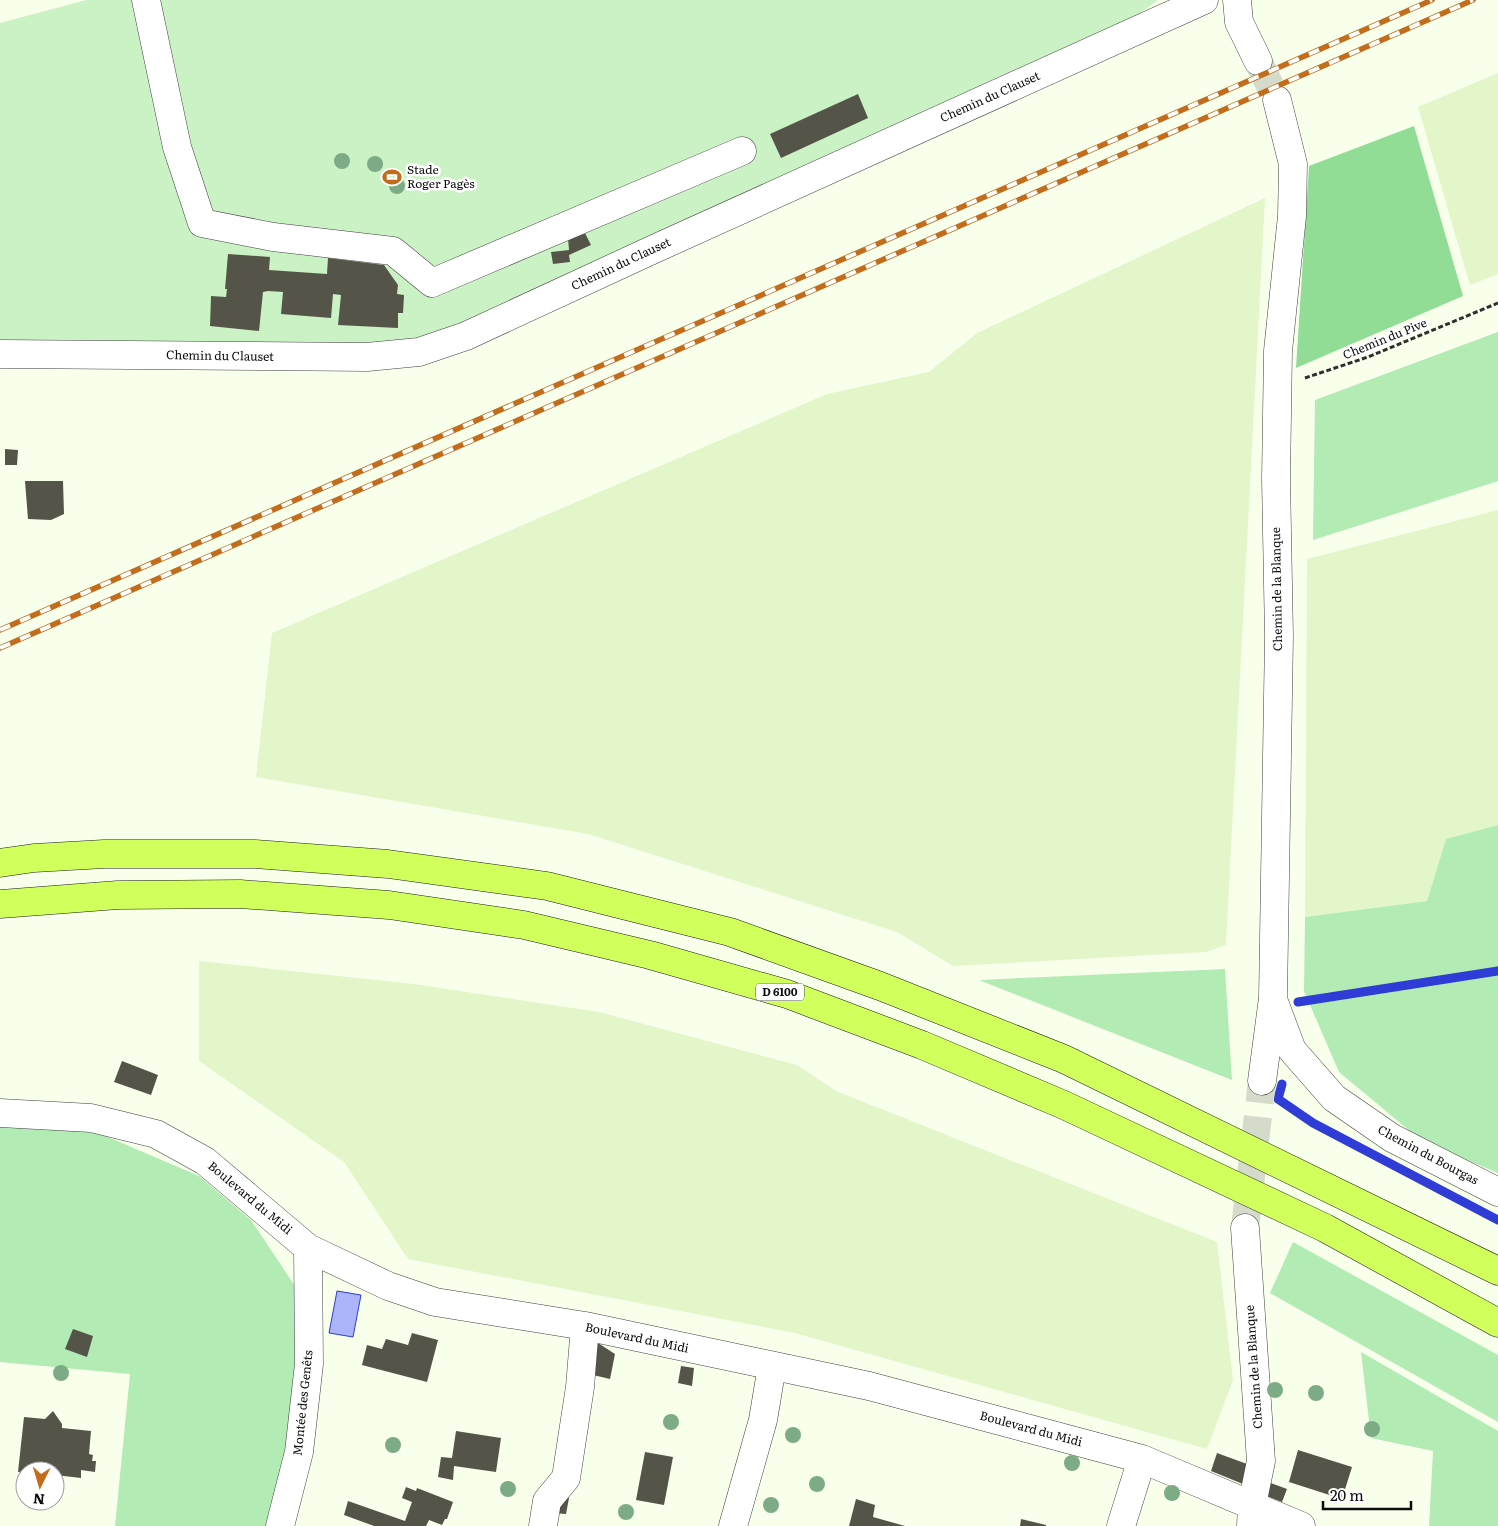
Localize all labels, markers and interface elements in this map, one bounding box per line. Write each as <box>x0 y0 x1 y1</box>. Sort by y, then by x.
street label: Chemin du Clauset <box>937 66 1043 126</box>
place label: Stade Roger Pagès <box>407 160 475 192</box>
sports icon: Stade Roger Pagès <box>381 166 403 188</box>
street label: Chemin du Clauset <box>568 232 673 294</box>
street label: Chemin du Pive <box>1340 313 1429 363</box>
street label: Chemin du Clauset <box>166 345 274 365</box>
street label: Chemin de la Blanque <box>1266 527 1286 651</box>
road number: D 6100 <box>756 984 804 1000</box>
street label: Chemin du Bourgas <box>1375 1120 1483 1189</box>
street label: Boulevard du Midi <box>204 1156 297 1238</box>
street label: Chemin de la Blanque <box>1240 1305 1266 1430</box>
street label: Boulevard du Midi <box>584 1317 691 1357</box>
street label: Montée des Genêts <box>288 1349 317 1457</box>
street label: Boulevard du Midi <box>978 1406 1085 1450</box>
north arrow <box>15 1461 65 1511</box>
scale bar <box>1323 1478 1410 1510</box>
text: 20 m <box>1330 1483 1364 1506</box>
text: N <box>32 1489 46 1510</box>

